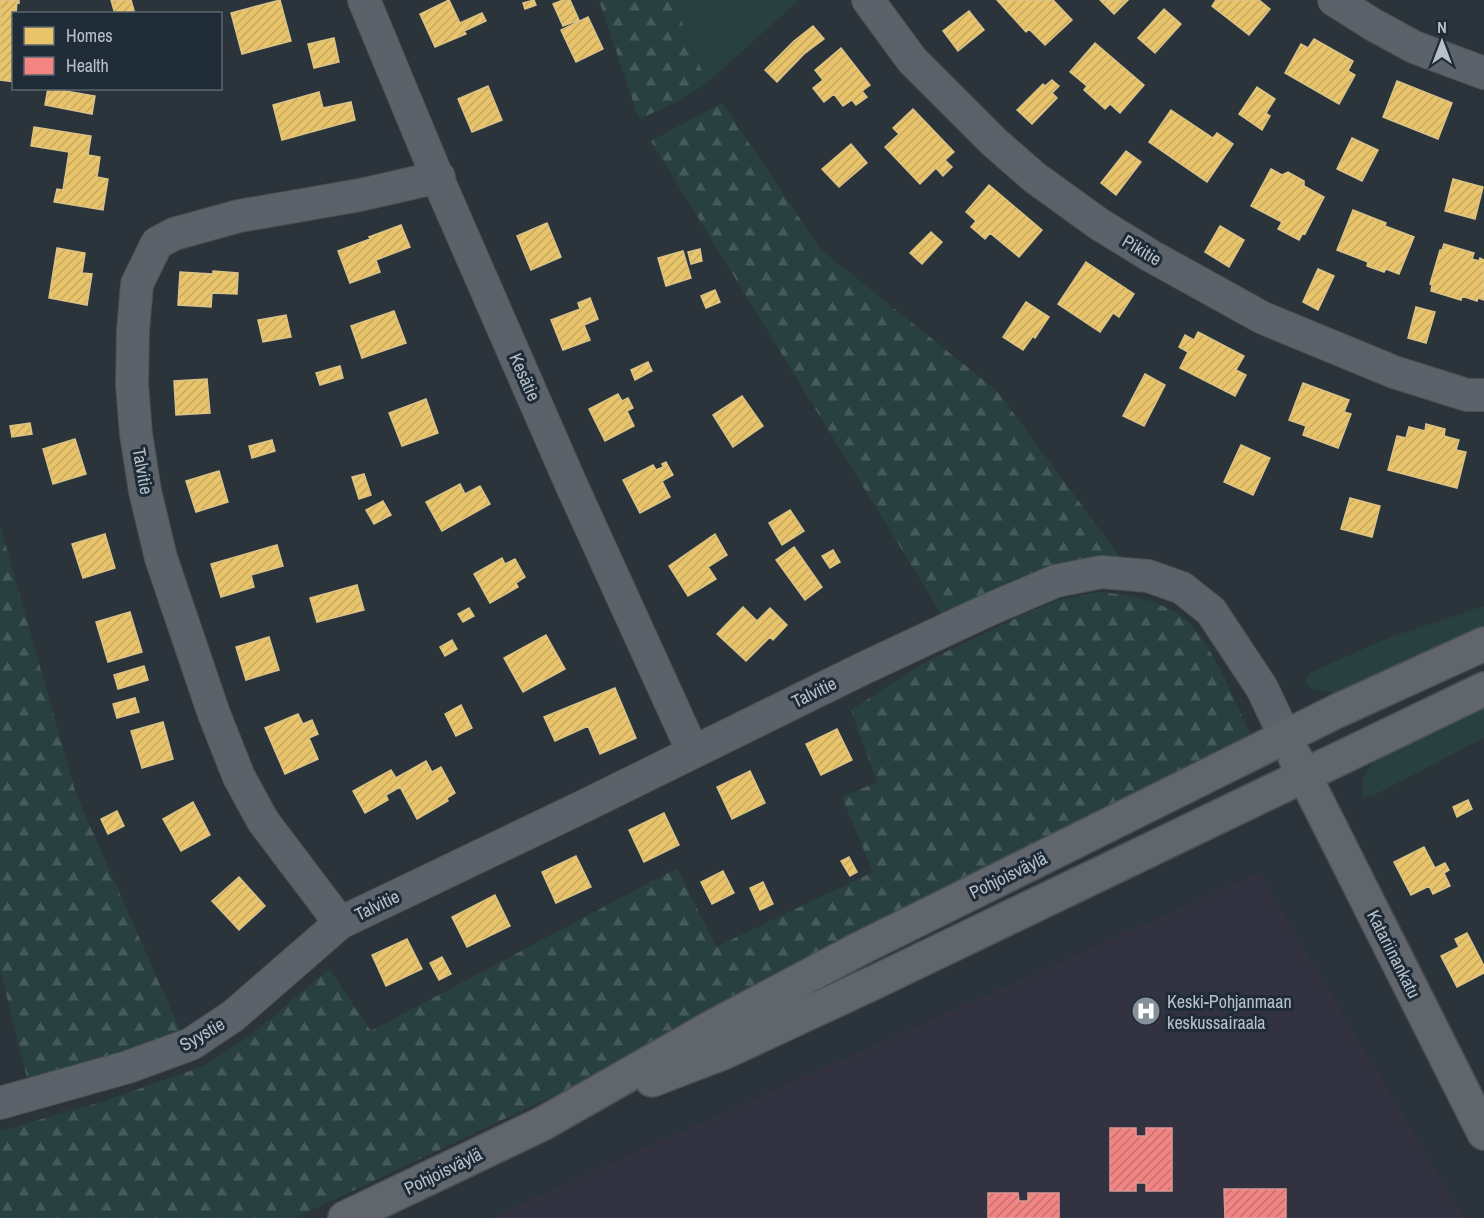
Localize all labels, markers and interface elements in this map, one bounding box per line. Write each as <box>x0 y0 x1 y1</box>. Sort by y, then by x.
legend <box>12 12 222 90</box>
north arrow <box>1412 12 1472 72</box>
text: N <box>1437 16 1447 38</box>
text: Homes <box>66 23 113 48</box>
text: Health <box>66 53 109 78</box>
street label: Pikitie <box>1118 229 1166 271</box>
street label: Kesätie <box>503 349 547 405</box>
street label: Talvitie <box>127 446 159 496</box>
street label: Talvitie <box>787 670 841 714</box>
street label: Pohjoisväylä <box>965 845 1051 905</box>
street label: Talvitie <box>350 883 404 927</box>
street label: Katariinankatu <box>1361 906 1427 1002</box>
place label: Keski-Pohjanmaan keskussairaala <box>1167 989 1292 1035</box>
hospital icon: Keski-Pohjanmaan keskussairaala <box>1130 995 1162 1027</box>
street label: Syystie <box>175 1011 229 1057</box>
street label: Pohjoisväylä <box>400 1141 486 1201</box>

